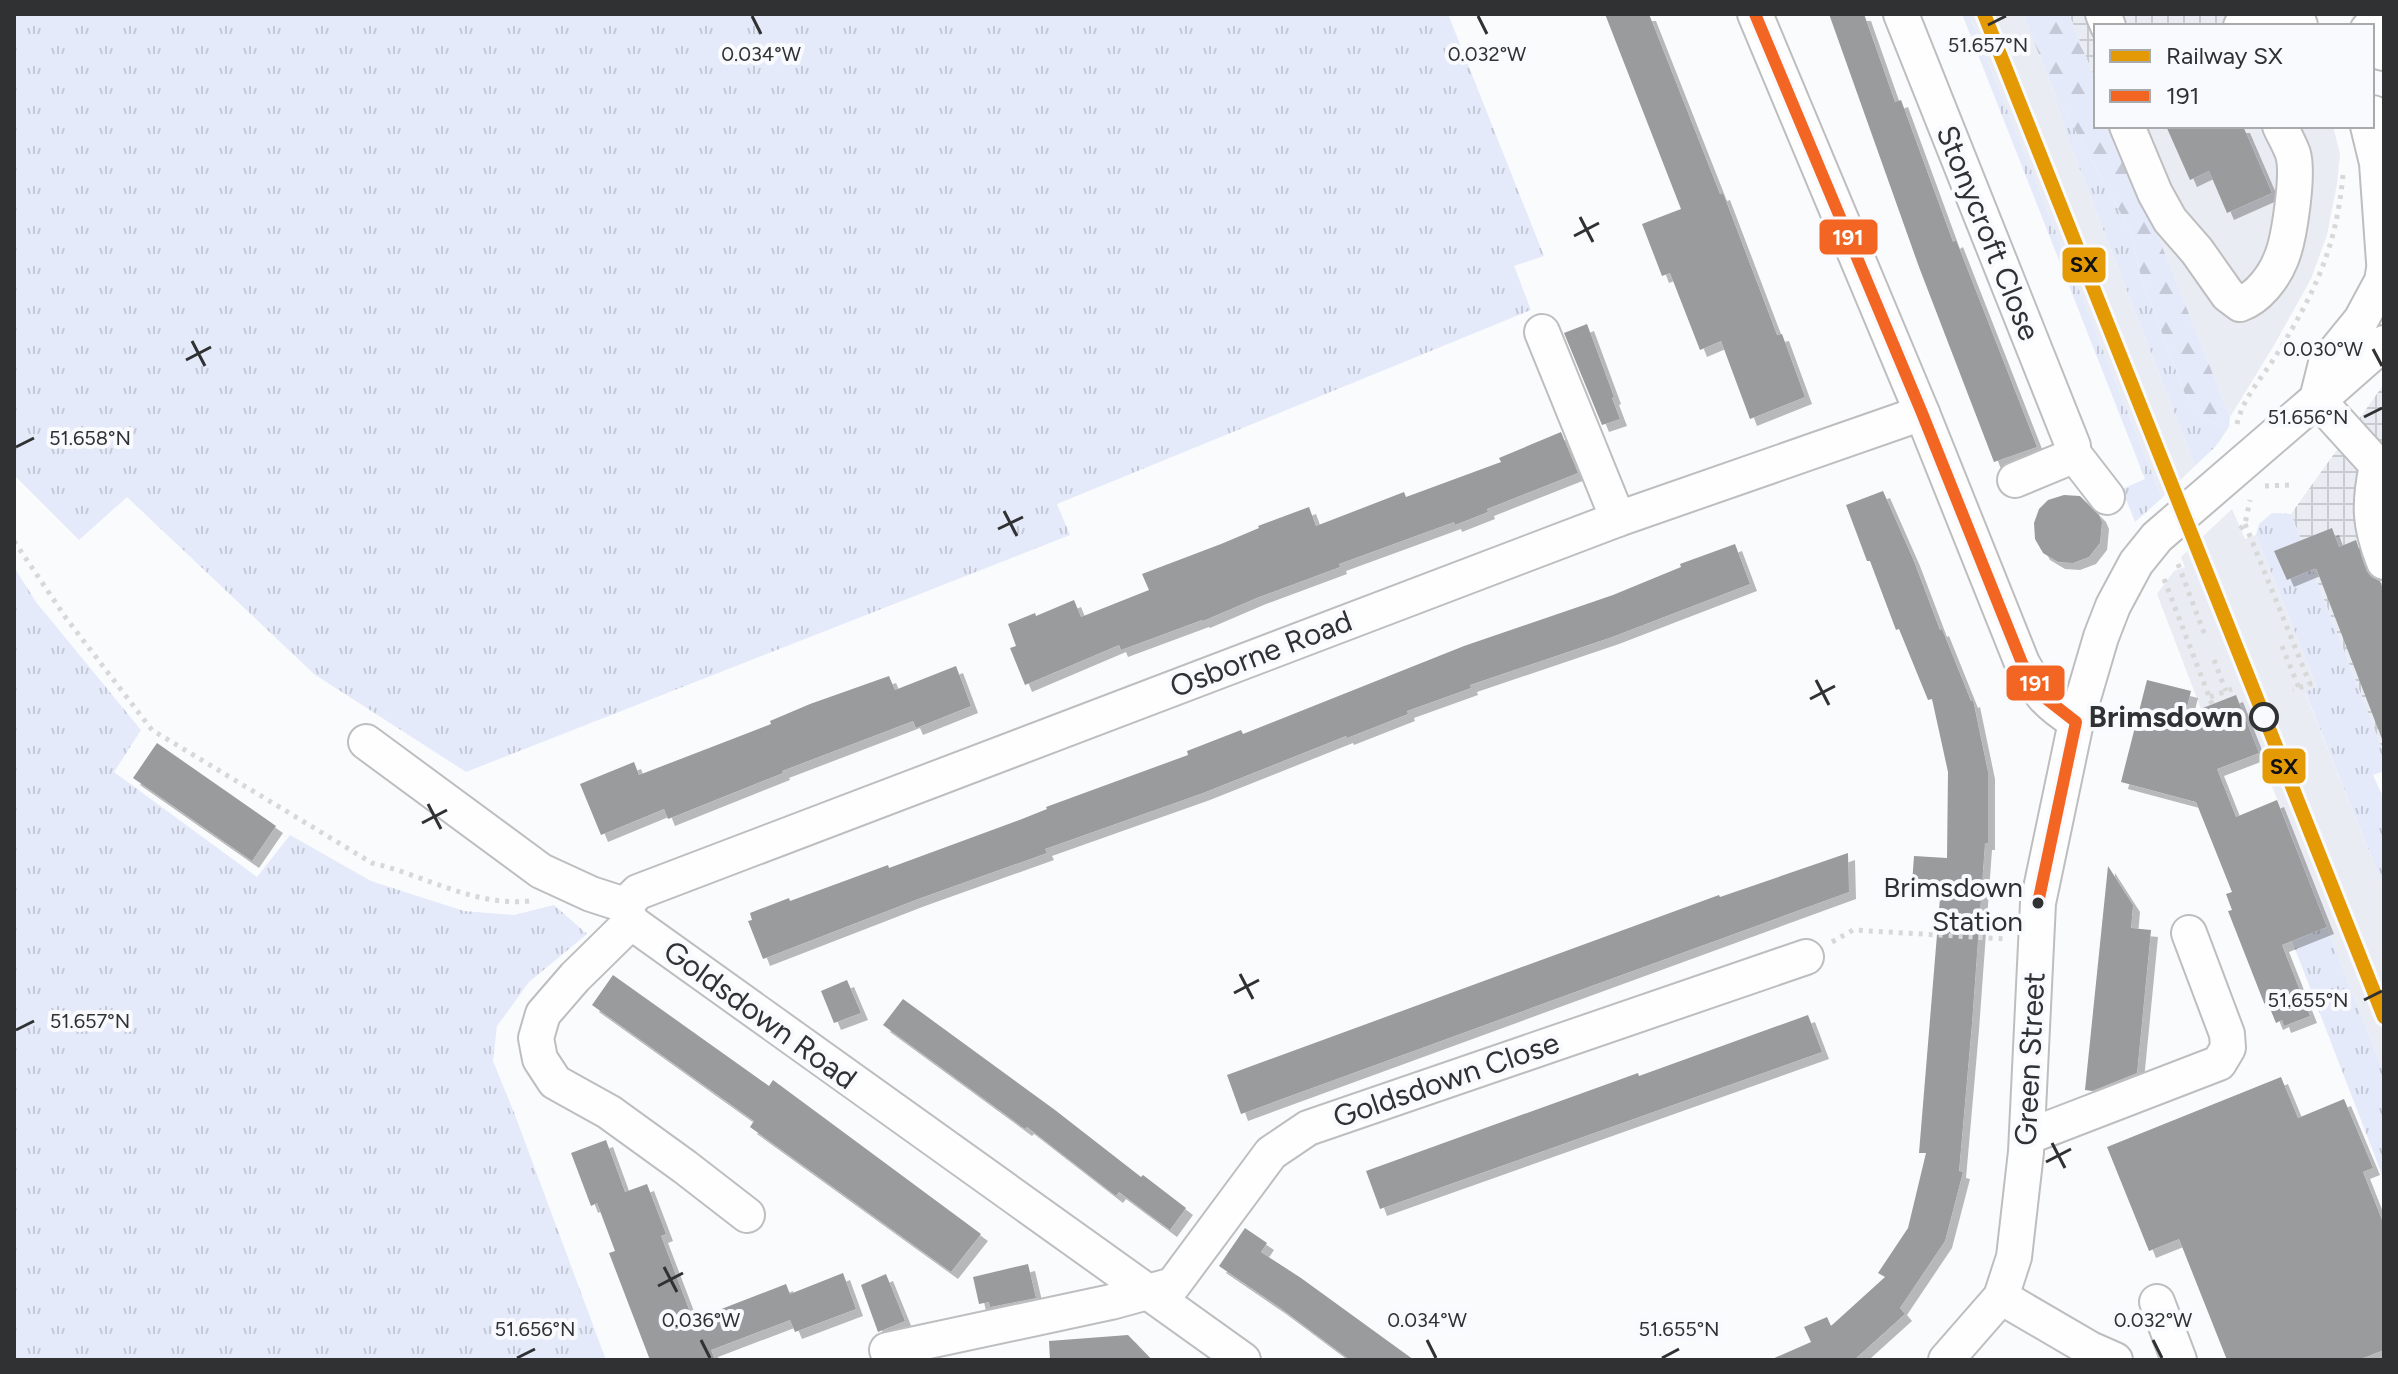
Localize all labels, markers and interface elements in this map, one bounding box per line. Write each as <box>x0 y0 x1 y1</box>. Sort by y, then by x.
legend <box>2094 24 2374 128</box>
text: 51.657°N <box>1948 33 2028 57</box>
text: Railway SX <box>2166 41 2283 70</box>
text: 0.034°W <box>721 42 801 66</box>
text: 0.032°W <box>1448 42 1526 66</box>
text: 191 <box>2166 81 2199 110</box>
street label: Stonycroft Close <box>1928 120 2048 346</box>
line badge: 191 <box>1818 218 1879 256</box>
text: 191 <box>1832 224 1864 251</box>
line badge: SX <box>2061 246 2107 284</box>
text: SX <box>2070 251 2098 278</box>
text: 0.030°W <box>2283 337 2363 361</box>
text: 51.656°N <box>2268 405 2348 429</box>
text: 51.658°N <box>49 426 131 450</box>
street label: Osborne Road <box>1165 602 1357 705</box>
line badge: 191 <box>2005 664 2066 702</box>
text: 191 <box>2019 670 2051 697</box>
place label: Brimsdown <box>2089 698 2243 735</box>
marker: Brimsdown <box>2250 703 2278 731</box>
line badge: SX <box>2261 747 2307 785</box>
text: SX <box>2270 753 2298 780</box>
place label: Brimsdown Station <box>1883 870 2023 938</box>
marker: Brimsdown Station <box>2030 895 2046 911</box>
street label: Goldsdown Road <box>657 932 864 1097</box>
street label: Green Street <box>2006 971 2053 1147</box>
text: 51.655°N <box>2267 988 2349 1012</box>
text: 51.657°N <box>50 1009 130 1033</box>
street label: Goldsdown Close <box>1328 1024 1564 1136</box>
text: 0.036°W <box>662 1308 740 1332</box>
text: 0.034°W <box>1387 1308 1467 1332</box>
text: 0.032°W <box>2114 1308 2192 1332</box>
text: 51.656°N <box>495 1317 575 1341</box>
text: 51.655°N <box>1638 1317 1720 1341</box>

